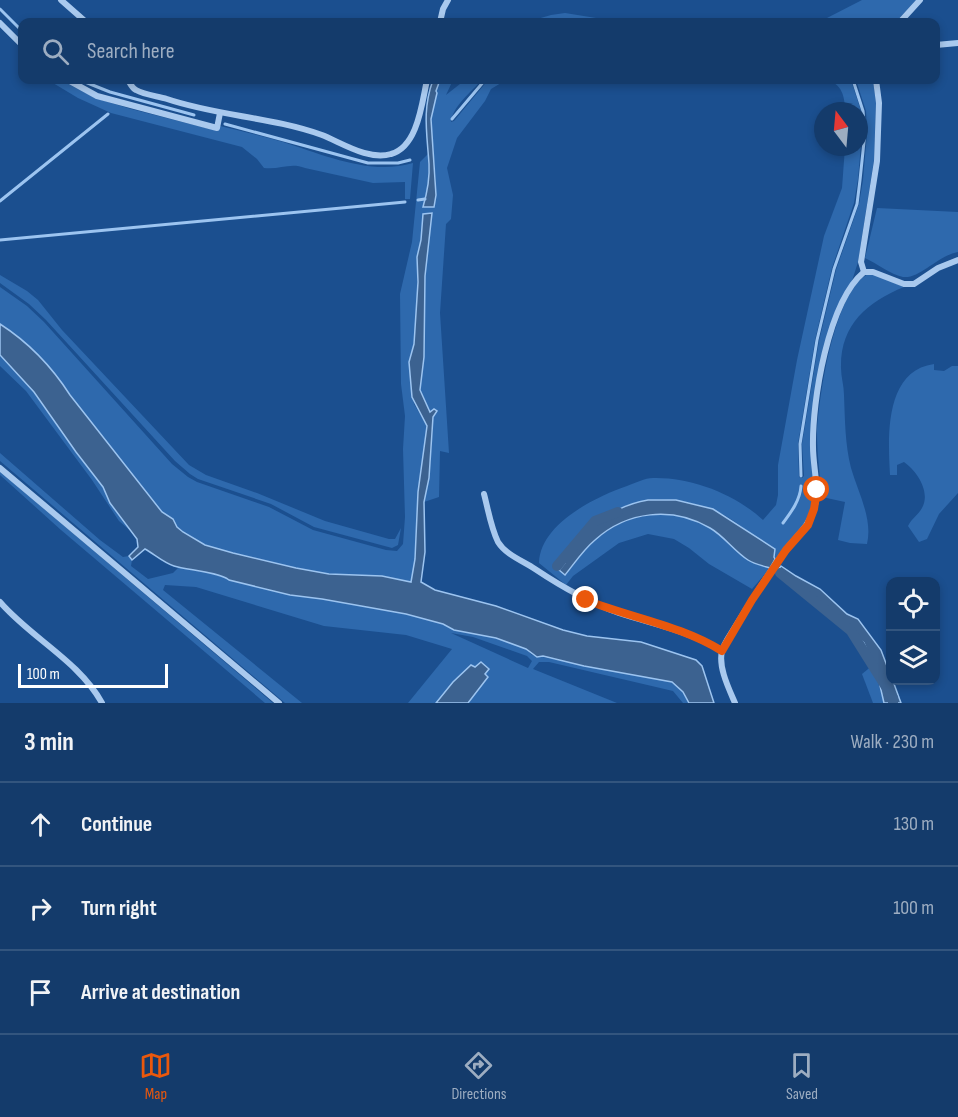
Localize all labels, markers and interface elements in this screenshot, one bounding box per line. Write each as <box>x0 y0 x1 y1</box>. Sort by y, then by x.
search box <box>18 18 940 84</box>
icon: search <box>39 35 72 68</box>
text: Search here <box>87 38 174 65</box>
north arrow <box>814 102 868 156</box>
route start <box>803 476 829 502</box>
map controls <box>886 577 940 685</box>
button: locate <box>886 577 940 631</box>
route end <box>572 586 598 612</box>
button: layers <box>886 631 940 685</box>
scale bar <box>18 661 168 688</box>
text: 100 m <box>27 665 60 684</box>
text: 3 min <box>24 727 74 758</box>
text: Walk · 230 m <box>851 730 934 754</box>
icon: ahead <box>24 808 57 841</box>
text: Continue <box>81 811 152 838</box>
text: 130 m <box>894 812 934 836</box>
icon: right <box>24 892 57 925</box>
text: Turn right <box>81 895 157 922</box>
text: 100 m <box>893 896 934 920</box>
icon: arrive <box>24 976 57 1009</box>
text: Arrive at destination <box>81 979 240 1006</box>
tab: Map <box>139 1049 172 1104</box>
tab: Directions <box>451 1049 506 1104</box>
tab: Saved <box>785 1049 818 1104</box>

